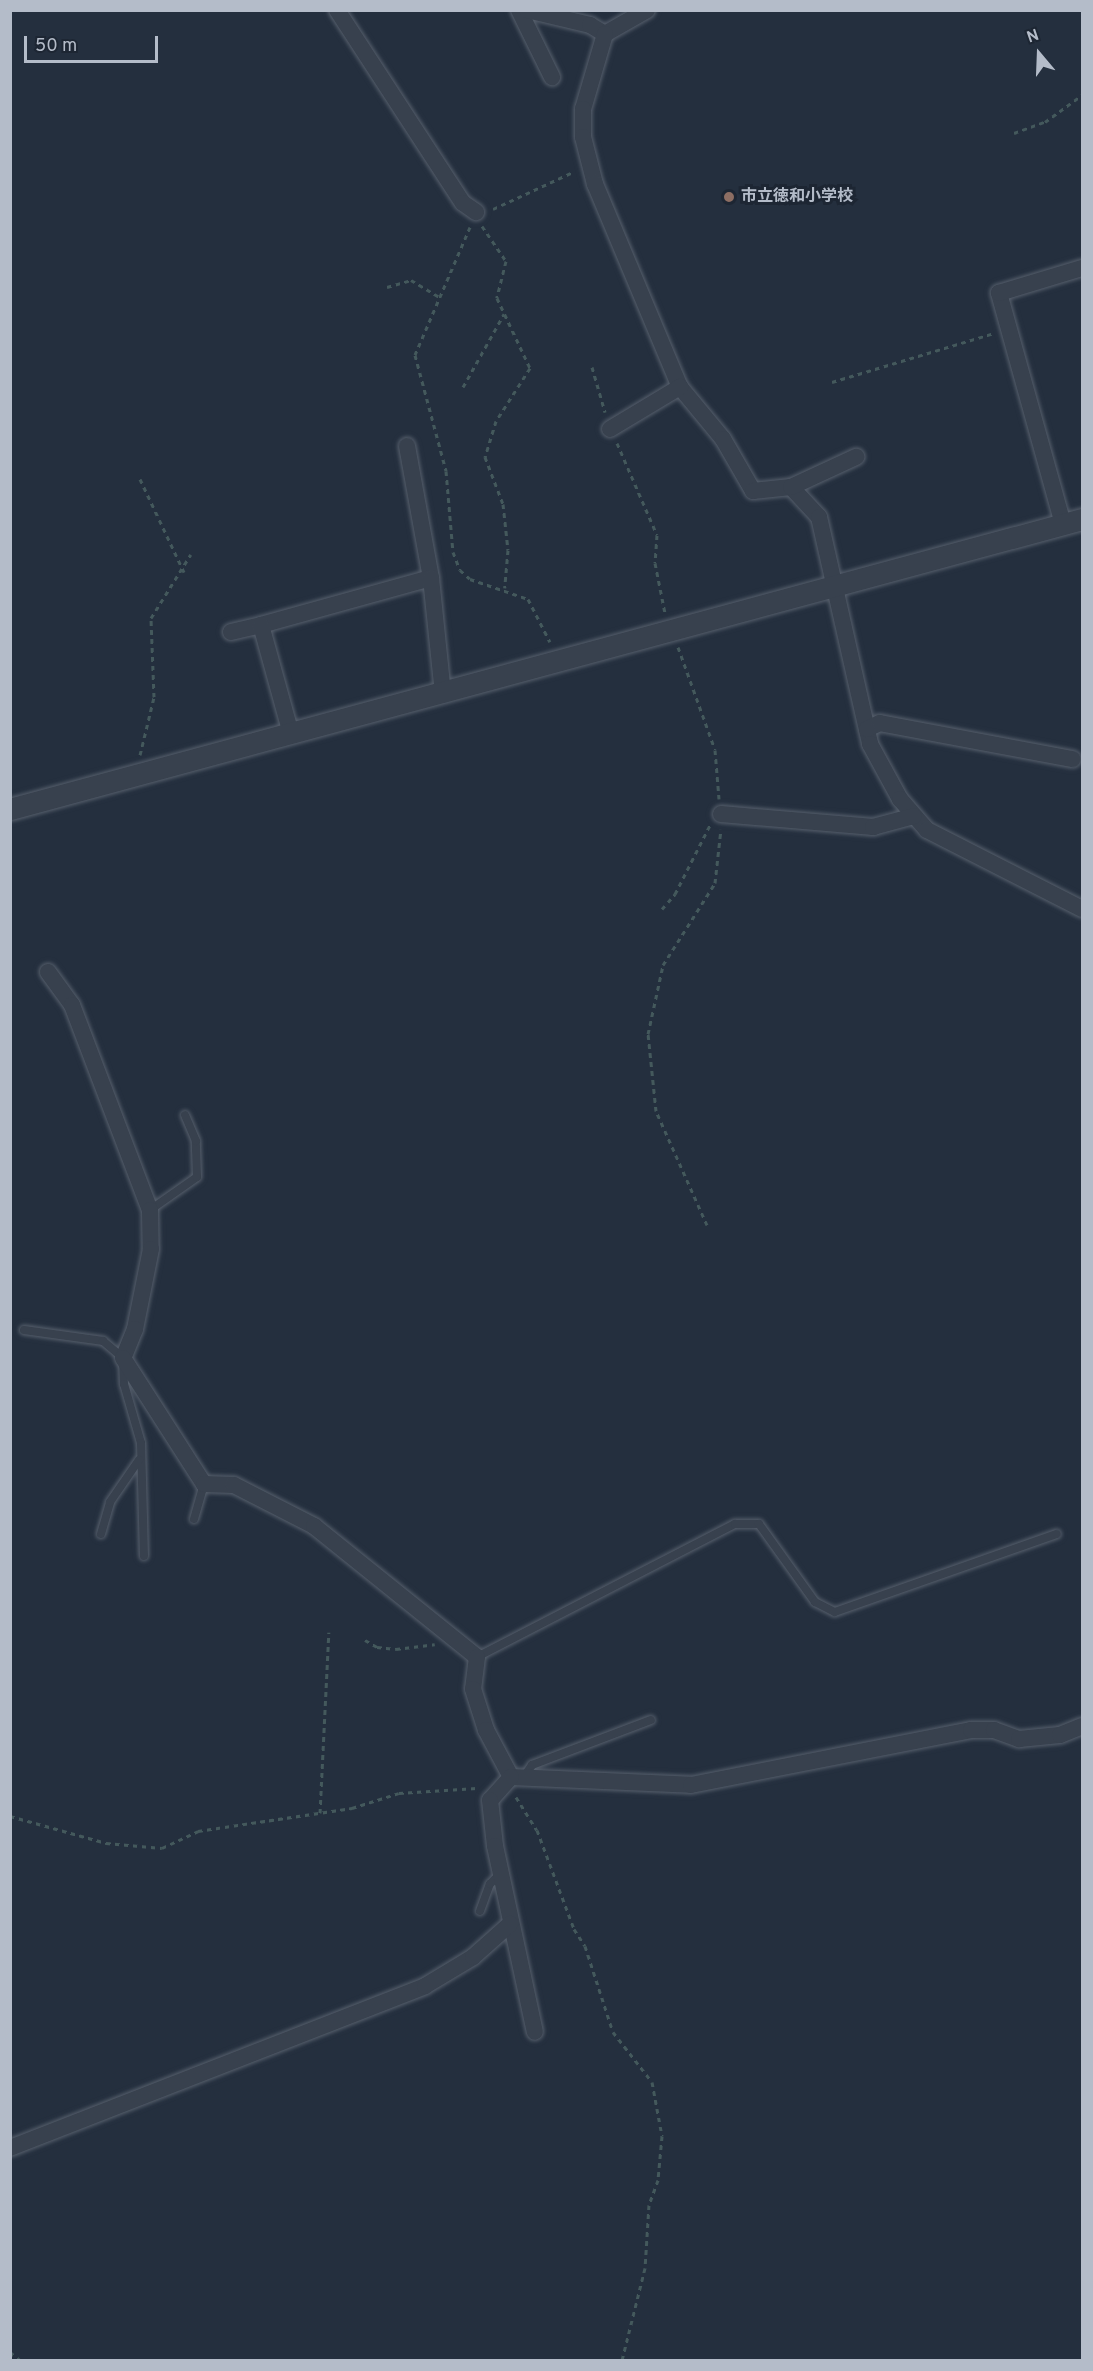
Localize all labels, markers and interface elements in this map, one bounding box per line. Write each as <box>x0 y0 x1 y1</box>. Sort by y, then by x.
scale bar <box>27 24 160 62</box>
north arrow <box>1009 24 1069 84</box>
text: N <box>1024 26 1042 48</box>
text: 50 m <box>35 35 77 58</box>
place label: 市立徳和小学校 <box>741 187 853 207</box>
marker: 市立徳和小学校 <box>722 190 736 204</box>

